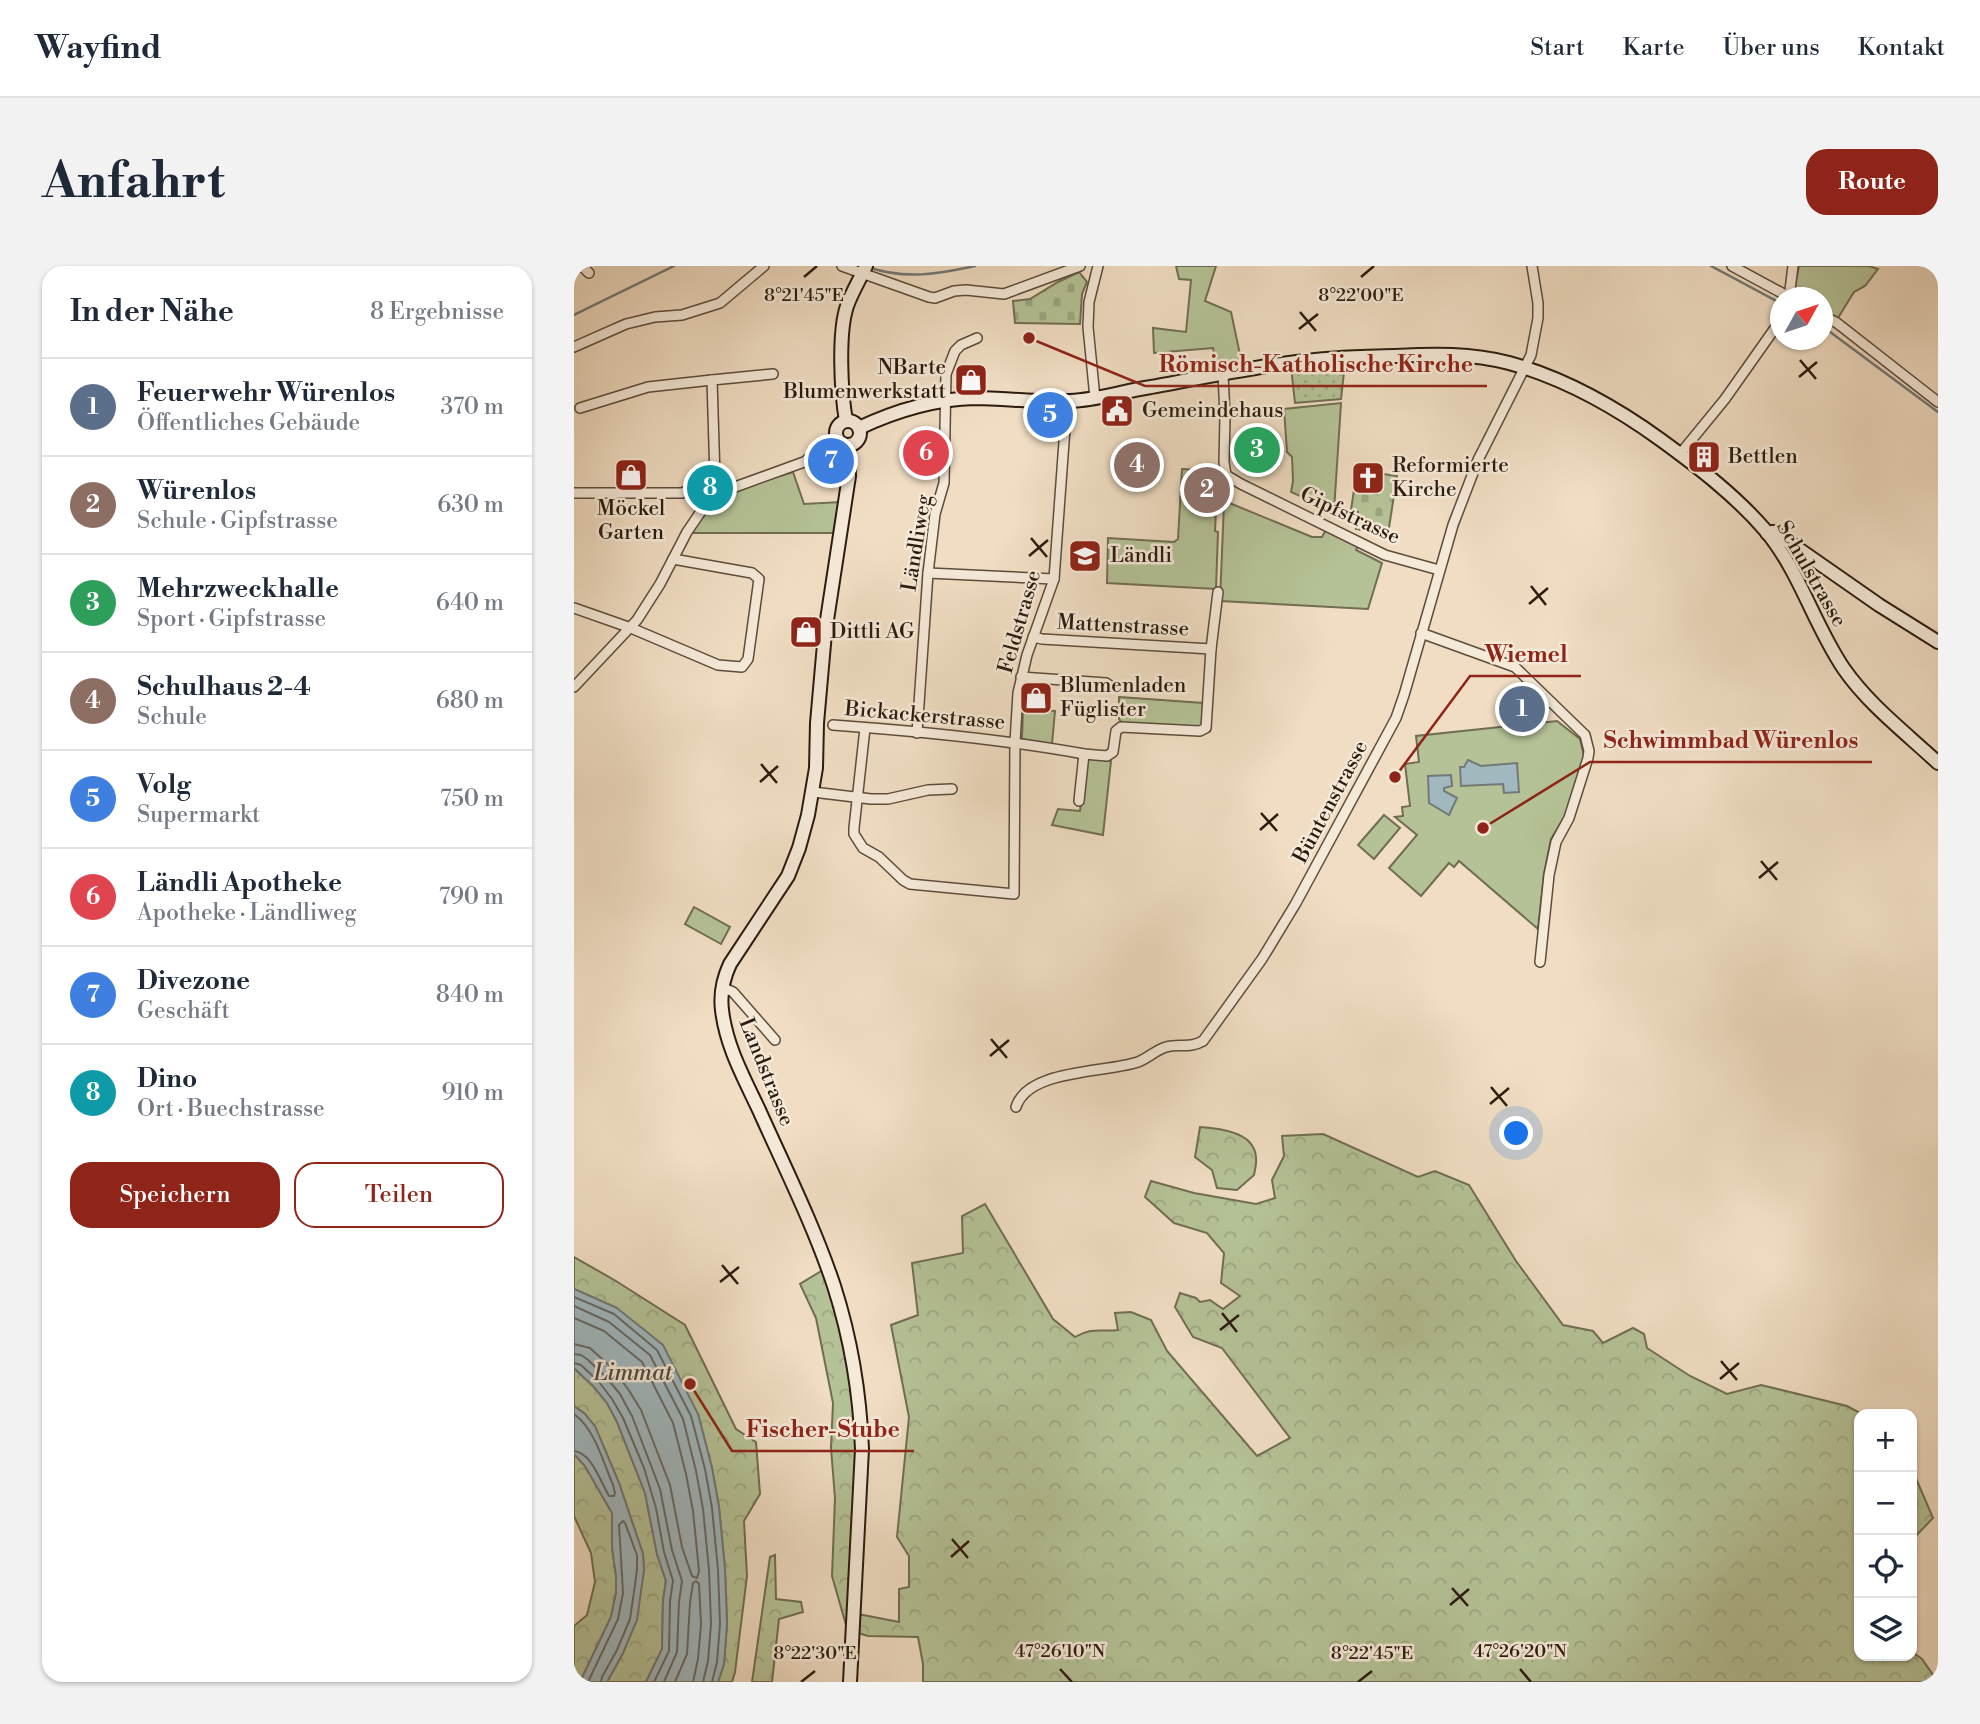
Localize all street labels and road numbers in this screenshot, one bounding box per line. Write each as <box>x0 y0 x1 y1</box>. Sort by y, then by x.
street label: Gipfstrasse <box>1296 482 1404 550</box>
street label: Ländliweg <box>896 492 938 593</box>
street label: Schulstrasse <box>1770 516 1852 632</box>
street label: Feldstrasse <box>993 567 1047 677</box>
street label: Mattenstrasse <box>1056 610 1190 642</box>
street label: Bickackerstrasse <box>843 696 1006 736</box>
street label: Büntenstrasse <box>1287 736 1374 869</box>
street label: Landstrasse <box>733 1014 799 1130</box>

